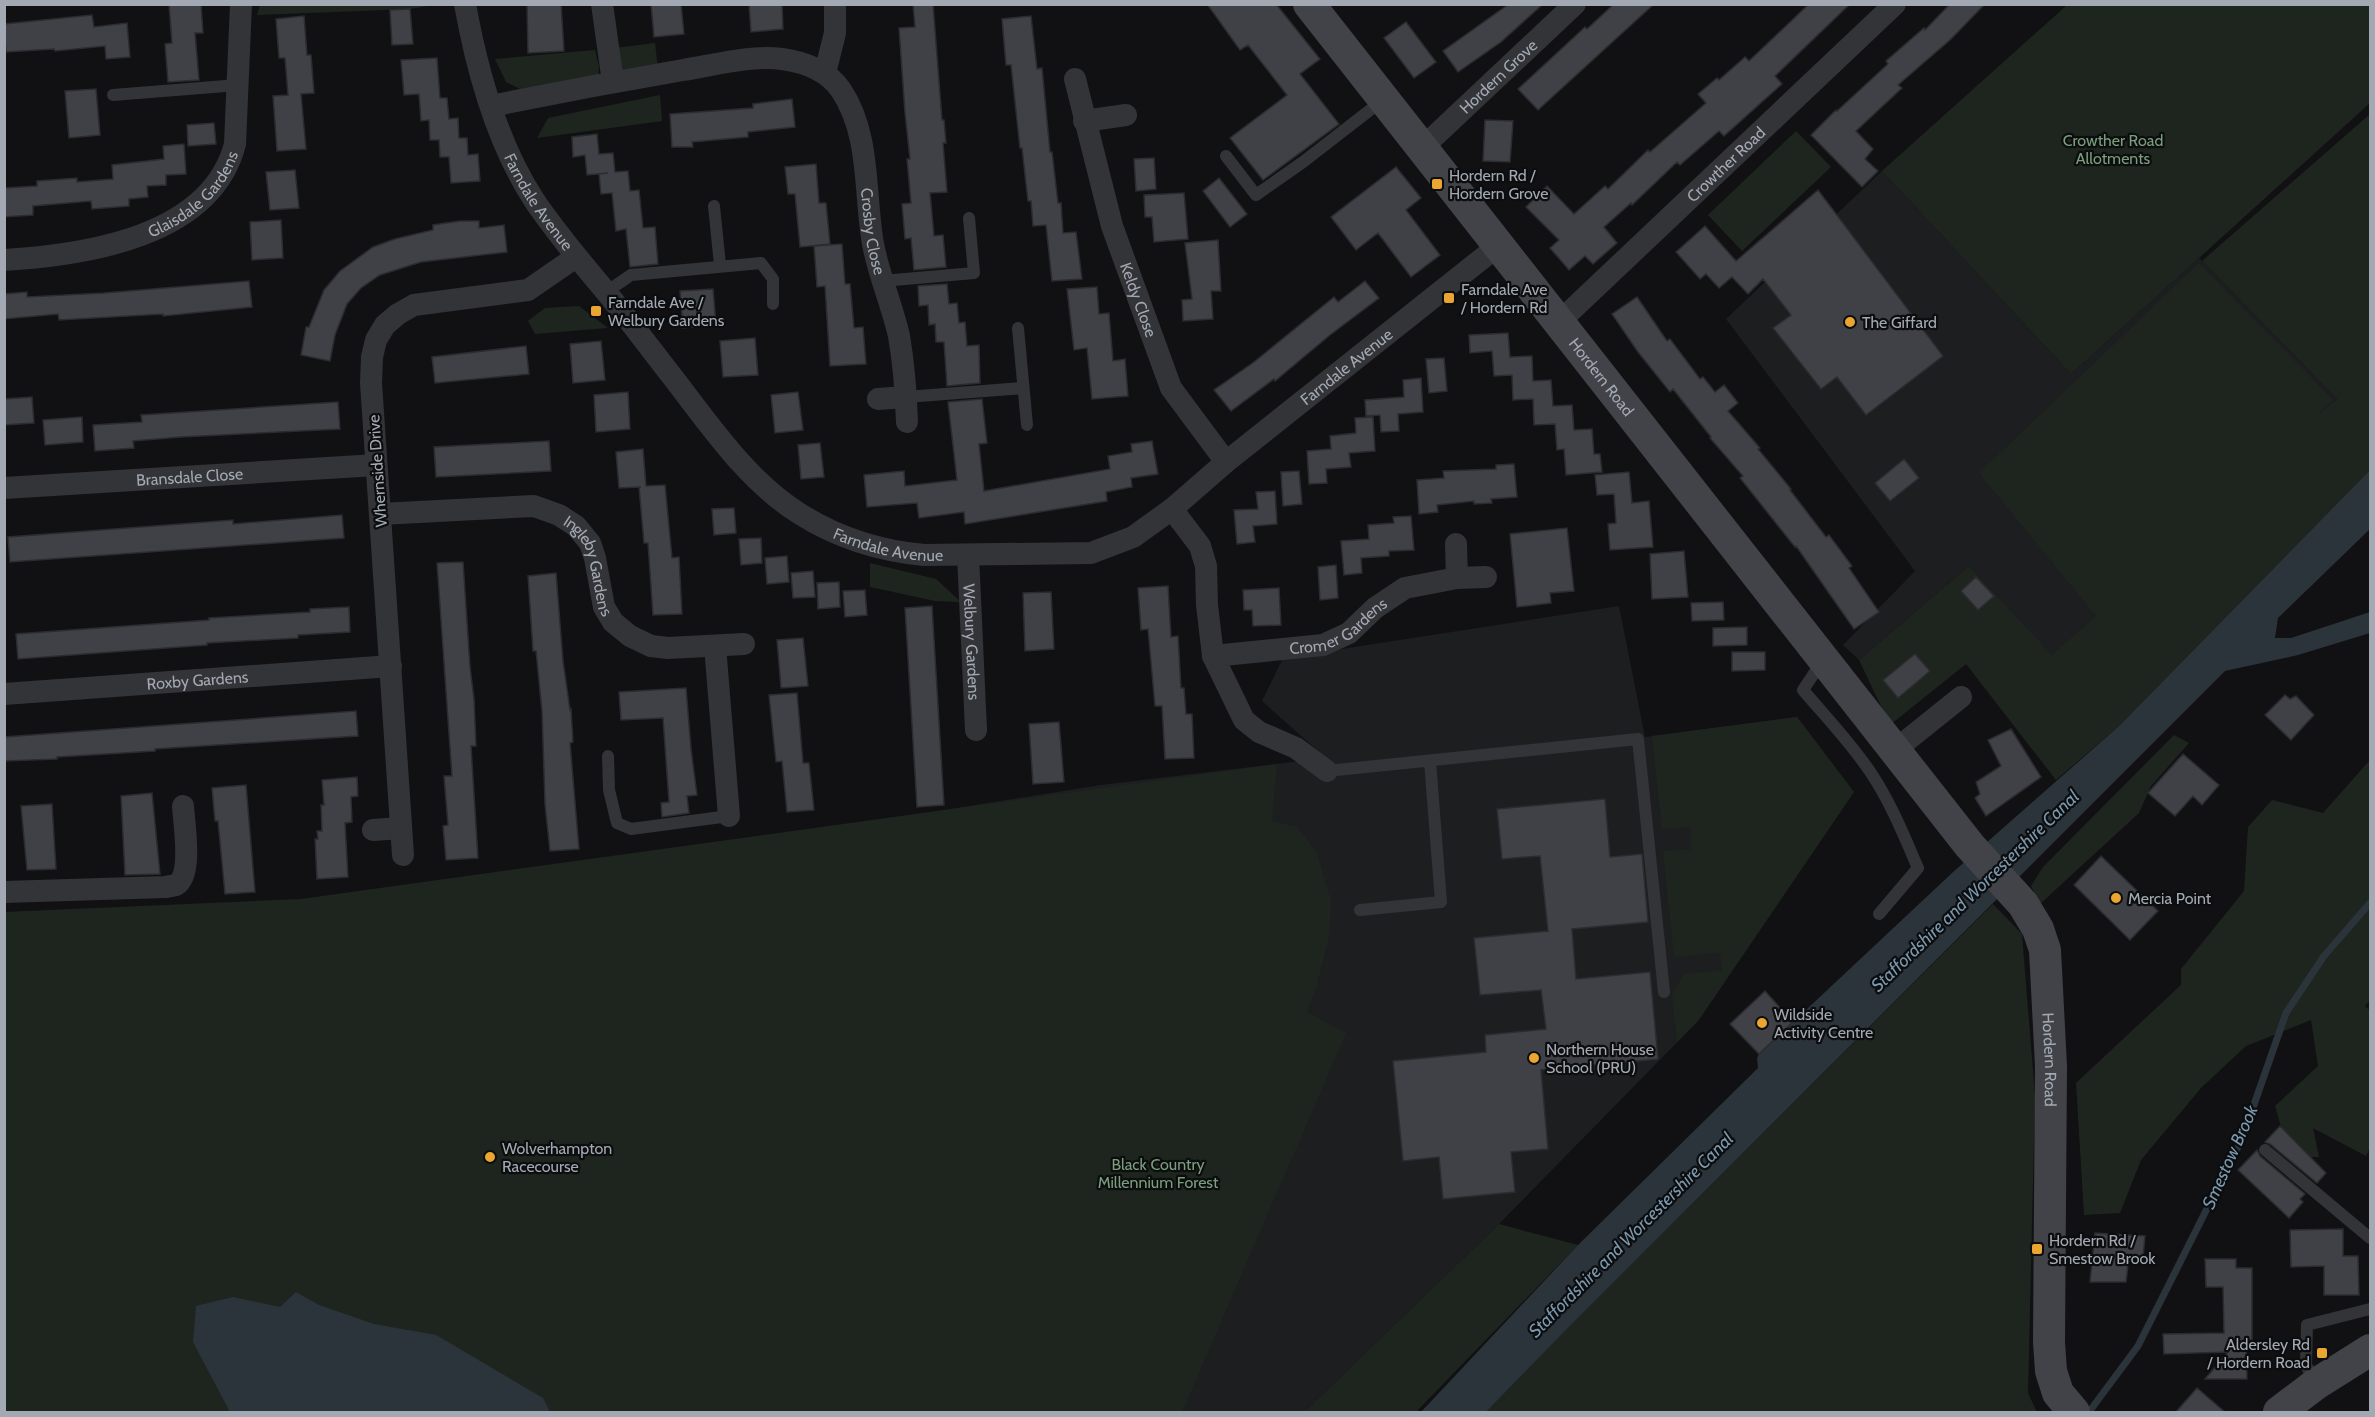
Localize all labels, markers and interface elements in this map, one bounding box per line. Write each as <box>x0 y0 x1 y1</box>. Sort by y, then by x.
street label: Hordern Grove <box>1456 36 1541 118</box>
street label: Crowther Road <box>1683 123 1769 206</box>
park label: Crowther Road Allotments <box>2063 131 2163 168</box>
street label: Glaisdale Gardens <box>145 148 242 241</box>
street label: Farndale Avenue <box>500 150 577 254</box>
place label: Hordern Rd / Hordern Grove <box>1449 166 1548 203</box>
marker: Hordern Rd / Hordern Grove <box>1430 177 1444 191</box>
street label: Crosby Close <box>857 187 889 277</box>
street label: Keldy Close <box>1116 260 1161 340</box>
place label: Farndale Ave / Hordern Rd <box>1460 280 1547 317</box>
marker: Farndale Ave / Hordern Rd <box>1442 291 1456 305</box>
place label: Farndale Ave / Welbury Gardens <box>608 293 725 330</box>
marker: Farndale Ave / Welbury Gardens <box>589 304 603 318</box>
place label: The Giffard <box>1862 313 1937 332</box>
marker: The Giffard <box>1843 315 1857 329</box>
street label: Farndale Avenue <box>1297 325 1396 409</box>
street label: Hordern Road <box>1565 334 1638 420</box>
street label: Whernside Drive <box>364 414 391 528</box>
street label: Bransdale Close <box>136 464 244 490</box>
street label: Ingleby Gardens <box>560 512 616 620</box>
street label: Farndale Avenue <box>830 524 943 565</box>
street label: Welbury Gardens <box>959 583 984 701</box>
street label: Cromer Gardens <box>1289 594 1391 658</box>
street label: Roxby Gardens <box>146 667 249 694</box>
water label: Staffordshire and Worcestershire Canal <box>1866 785 2084 996</box>
place label: Mercia Point <box>2128 889 2212 908</box>
marker: Mercia Point <box>2109 891 2123 905</box>
place label: Wildside Activity Centre <box>1774 1005 1873 1042</box>
street label: Hordern Road <box>2038 1012 2060 1107</box>
marker: Wildside Activity Centre <box>1755 1016 1769 1030</box>
place label: Northern House School (PRU) <box>1546 1040 1654 1077</box>
marker: Northern House School (PRU) <box>1527 1051 1541 1065</box>
water label: Smestow Brook <box>2197 1101 2263 1212</box>
water label: Staffordshire and Worcestershire Canal <box>1524 1127 1739 1342</box>
place label: Wolverhampton Racecourse <box>502 1139 612 1176</box>
marker: Wolverhampton Racecourse <box>483 1150 497 1164</box>
park label: Black Country Millennium Forest <box>1098 1155 1219 1192</box>
place label: Hordern Rd / Smestow Brook <box>2049 1231 2156 1268</box>
marker: Hordern Rd / Smestow Brook <box>2030 1242 2044 1256</box>
place label: Aldersley Rd / Hordern Road <box>2206 1335 2310 1372</box>
marker: Aldersley Rd / Hordern Road <box>2315 1346 2329 1360</box>

